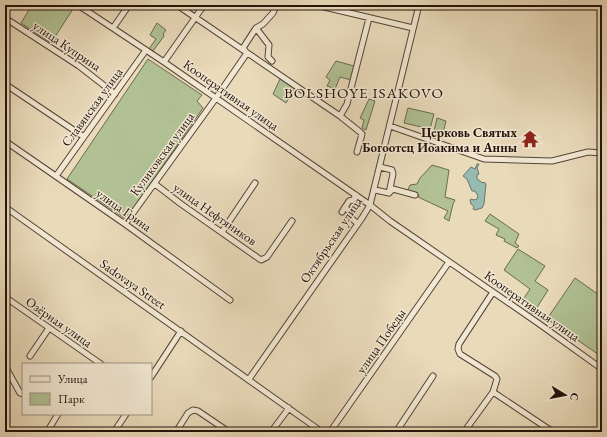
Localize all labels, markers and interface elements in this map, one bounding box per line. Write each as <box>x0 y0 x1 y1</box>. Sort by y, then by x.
street label: улица Куприна <box>30 17 105 76</box>
street label: Кооперативная улица <box>180 56 283 135</box>
street label: Славянская улица <box>58 63 127 150</box>
district label: BOLSHOYE ISAKOVO <box>284 83 444 102</box>
street label: Куликовская улица <box>126 108 199 199</box>
place label: Церковь Святых Богоотец Иоакима и Анны <box>362 124 518 156</box>
temple icon: Церковь Святых Богоотец Иоакима и Анны <box>520 129 540 149</box>
street label: улица Нефтяников <box>170 179 261 249</box>
street label: улица Грина <box>93 185 156 236</box>
street label: Октябрьская улица <box>296 193 367 286</box>
street label: Sadovaya Street <box>97 255 169 313</box>
street label: Кооперативная улица <box>481 267 584 346</box>
street label: Озёрная улица <box>22 293 96 352</box>
street label: улица Победы <box>352 305 410 377</box>
legend <box>22 363 152 415</box>
text: Улица <box>57 371 88 387</box>
north arrow <box>545 375 585 415</box>
text: Парк <box>58 391 85 407</box>
text: С <box>567 392 582 402</box>

